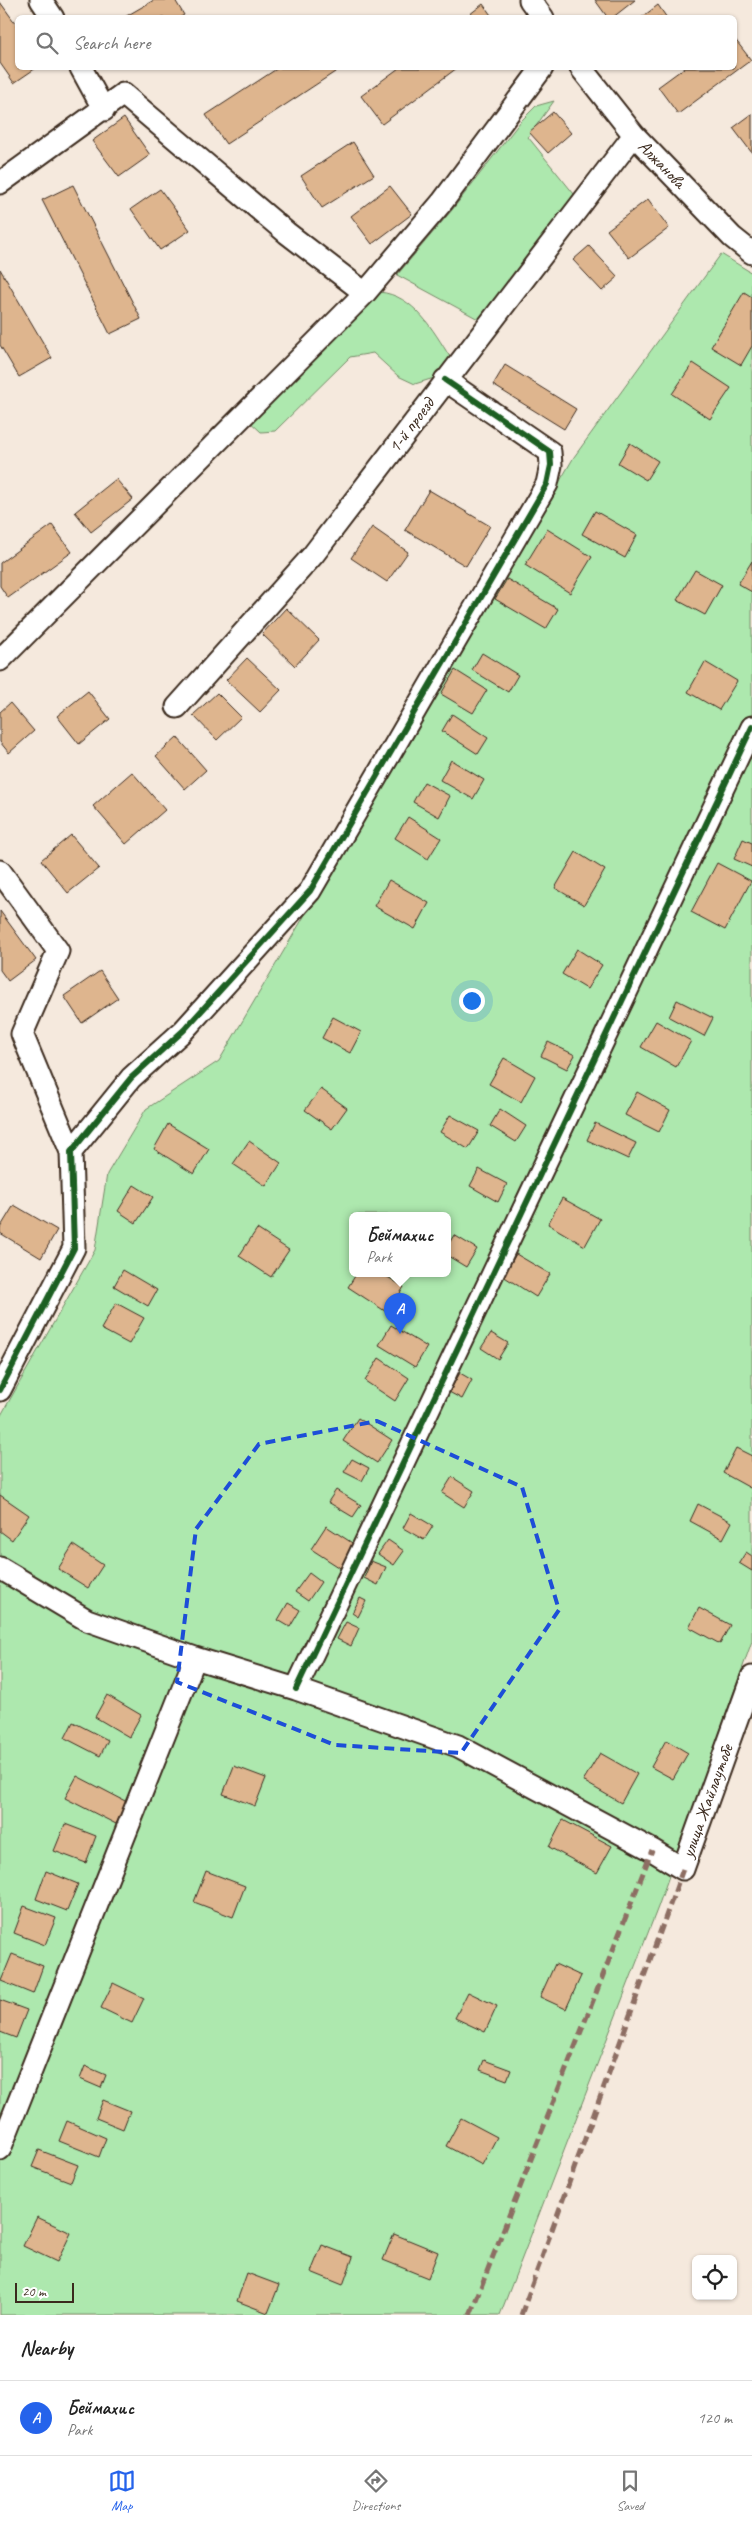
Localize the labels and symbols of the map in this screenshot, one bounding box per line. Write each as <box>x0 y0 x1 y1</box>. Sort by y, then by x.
street label: Алжанова <box>634 135 692 194</box>
street label: 1-й проезд <box>383 392 440 457</box>
your location <box>459 988 485 1014</box>
pin: A <box>384 1293 416 1334</box>
street label: улица Жайлаутобе <box>676 1740 738 1861</box>
scale bar <box>15 2280 74 2303</box>

